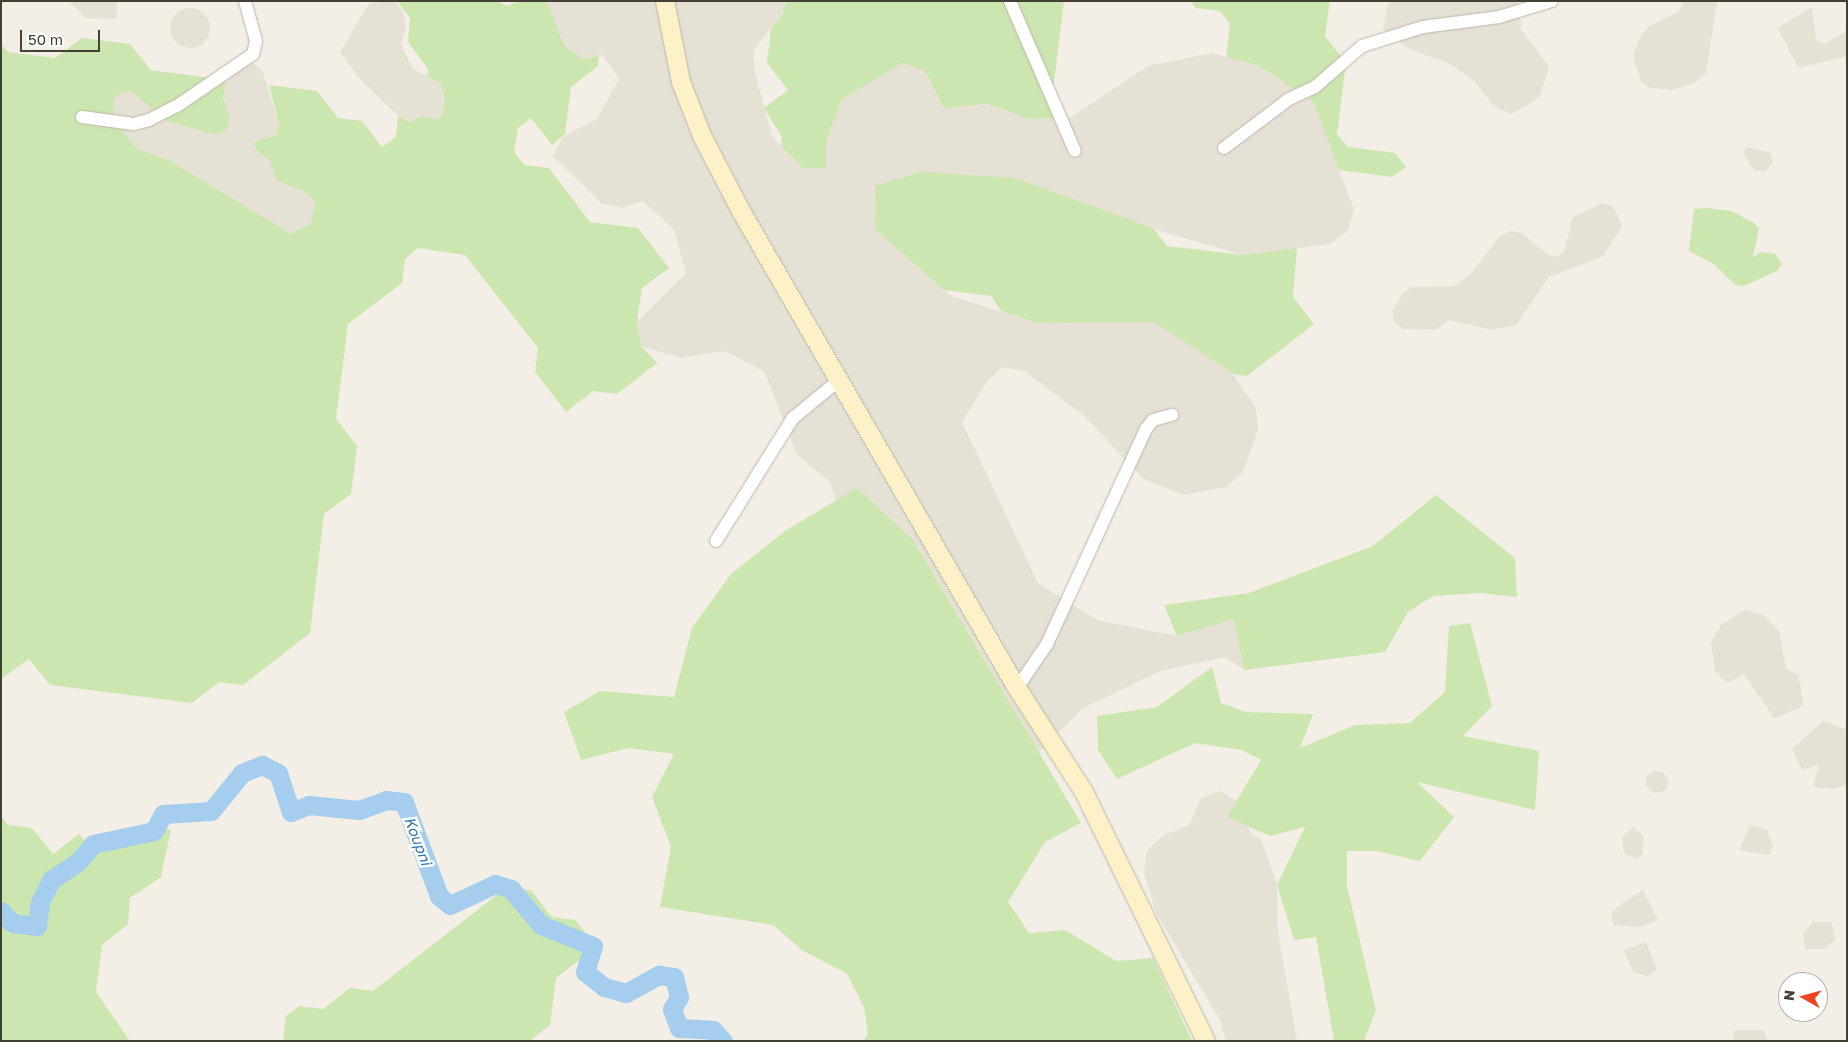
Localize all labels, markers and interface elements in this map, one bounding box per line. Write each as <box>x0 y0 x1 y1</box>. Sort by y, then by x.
scale bar <box>22 20 102 52</box>
text: 50 m <box>28 30 63 48</box>
water label: Koupni <box>401 814 435 868</box>
north arrow <box>1778 972 1828 1022</box>
text: N <box>1780 989 1798 1002</box>

